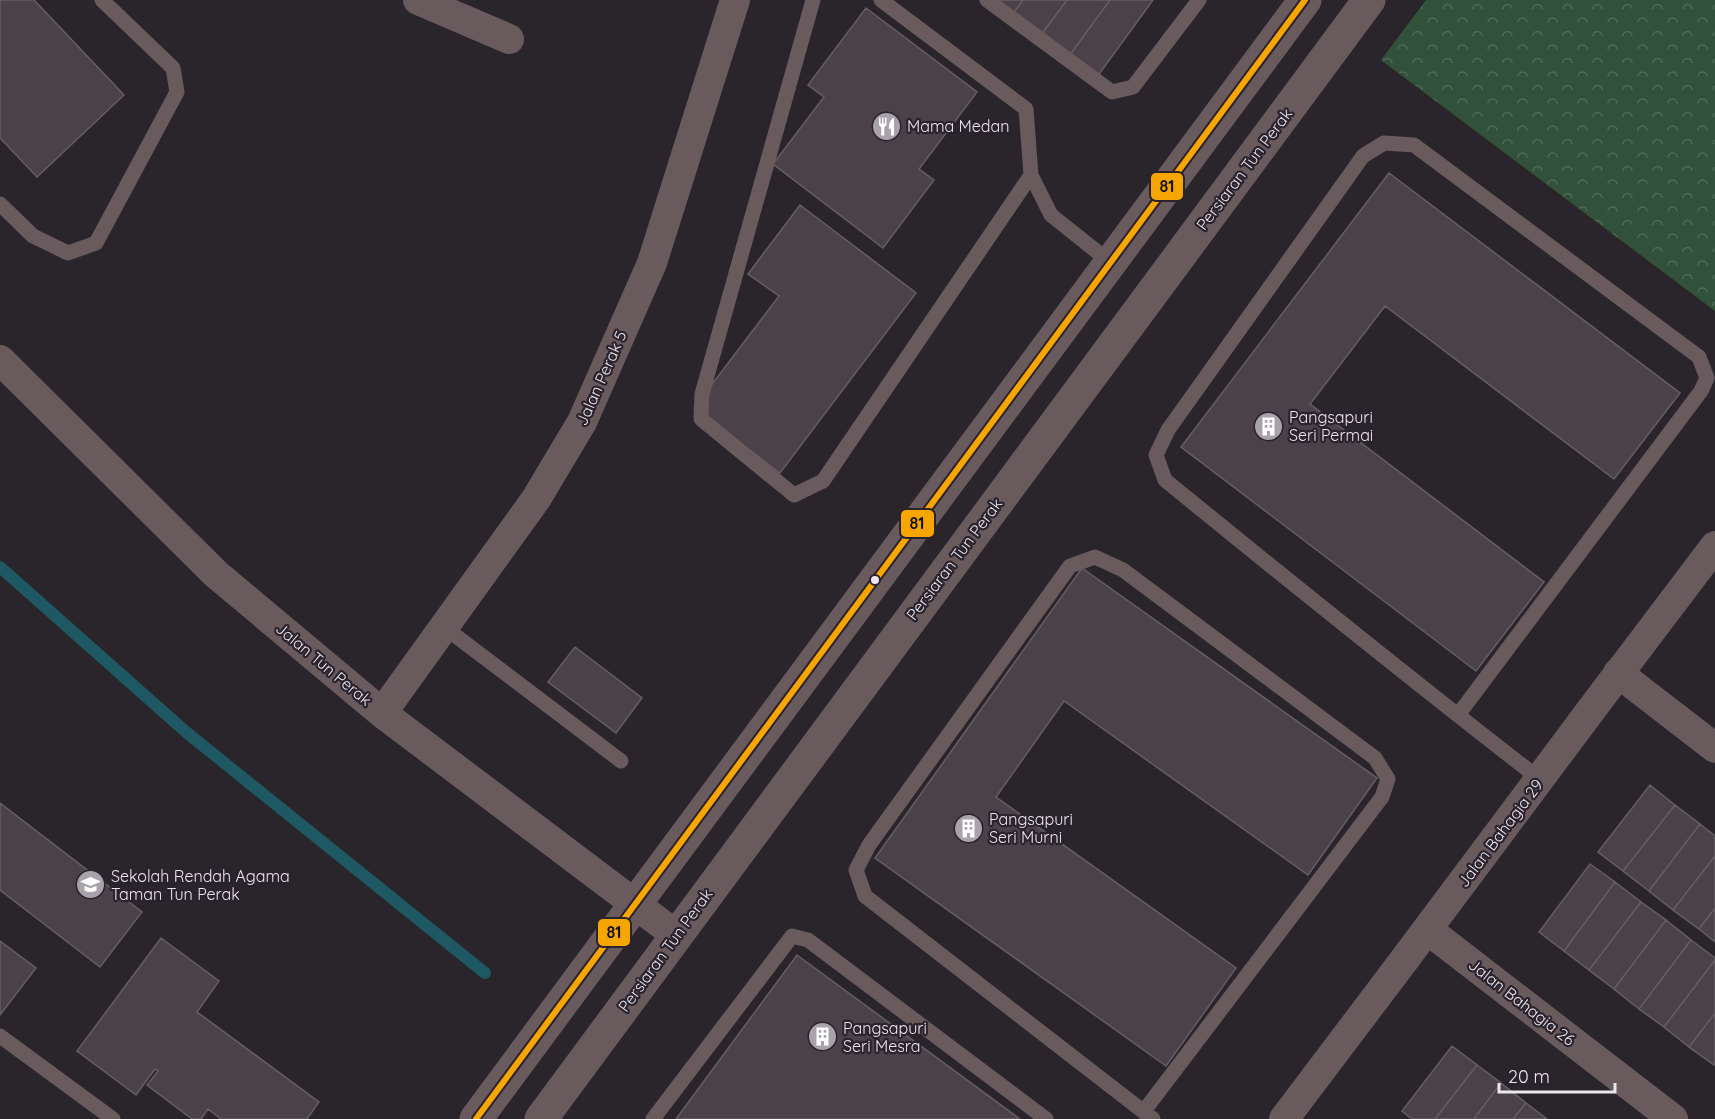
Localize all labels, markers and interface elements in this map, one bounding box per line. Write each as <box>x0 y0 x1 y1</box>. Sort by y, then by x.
street label: Persiaran Tun Perak <box>1192 104 1296 234</box>
restaurant icon: Mama Medan <box>870 110 902 142</box>
place label: Mama Medan <box>907 116 1010 136</box>
line badge: 81 <box>1150 172 1184 201</box>
text: 81 <box>1160 176 1175 196</box>
street label: Jalan Perak 5 <box>571 328 631 428</box>
place label: Pangsapuri Seri Permai <box>1289 407 1373 445</box>
building icon: Pangsapuri Seri Permai <box>1252 410 1284 442</box>
street label: Persiaran Tun Perak <box>902 494 1006 624</box>
line badge: 81 <box>900 509 935 538</box>
text: 81 <box>910 513 925 533</box>
unlabelled marker <box>869 574 881 586</box>
street label: Jalan Tun Perak <box>272 618 376 710</box>
street label: Jalan Bahagia 29 <box>1453 775 1547 891</box>
place label: Pangsapuri Seri Murni <box>989 809 1073 847</box>
building icon: Pangsapuri Seri Murni <box>952 812 984 844</box>
place label: Sekolah Rendah Agama Taman Tun Perak <box>111 866 290 904</box>
school or university icon: Sekolah Rendah Agama Taman Tun Perak <box>74 869 106 901</box>
street label: Persiaran Tun Perak <box>614 884 716 1016</box>
line badge: 81 <box>597 918 631 947</box>
text: 81 <box>607 922 622 942</box>
street label: Jalan Bahagia 26 <box>1465 954 1580 1050</box>
place label: Pangsapuri Seri Mesra <box>843 1018 927 1056</box>
building icon: Pangsapuri Seri Mesra <box>806 1021 838 1053</box>
scale bar <box>1499 1056 1614 1094</box>
text: 20 m <box>1508 1065 1550 1088</box>

